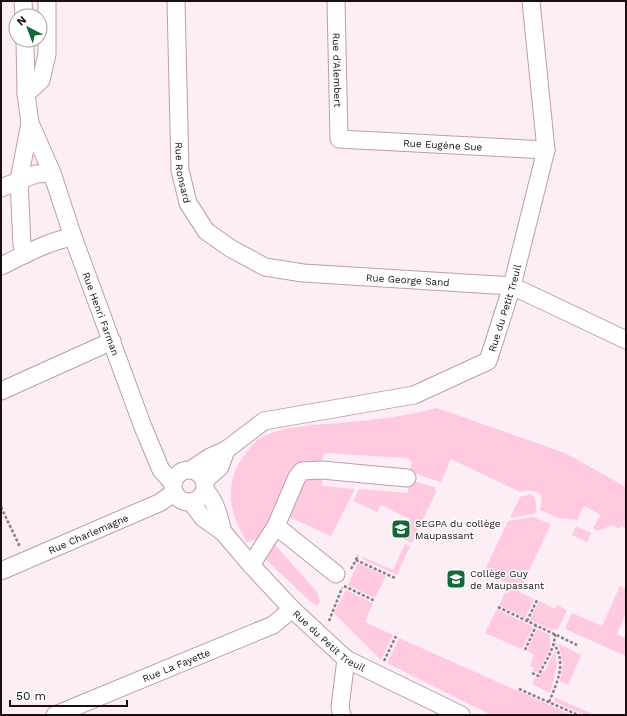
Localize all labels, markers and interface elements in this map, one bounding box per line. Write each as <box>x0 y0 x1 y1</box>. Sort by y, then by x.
north arrow <box>8 8 48 48</box>
text: N <box>14 13 29 28</box>
street label: Rue d'Alembert <box>331 33 343 108</box>
street label: Rue Eugéne Sue <box>403 137 483 153</box>
street label: Rue Ronsard <box>173 142 193 204</box>
street label: Rue du Petit Treuil <box>486 263 523 353</box>
street label: Rue Henri Farman <box>80 271 121 357</box>
street label: Rue George Sand <box>366 272 450 288</box>
street label: Rue Charlemagne <box>47 512 130 556</box>
school or university icon: SEGPA du collège Maupassant <box>390 518 412 540</box>
place label: SEGPA du collège Maupassant <box>415 518 501 541</box>
school or university icon: Collège Guy de Maupassant <box>445 568 467 590</box>
place label: Collège Guy de Maupassant <box>470 568 545 591</box>
street label: Rue du Petit Treuil <box>291 608 367 674</box>
street label: Rue La Fayette <box>141 647 212 684</box>
scale bar <box>10 682 127 708</box>
text: 50 m <box>16 689 46 703</box>

